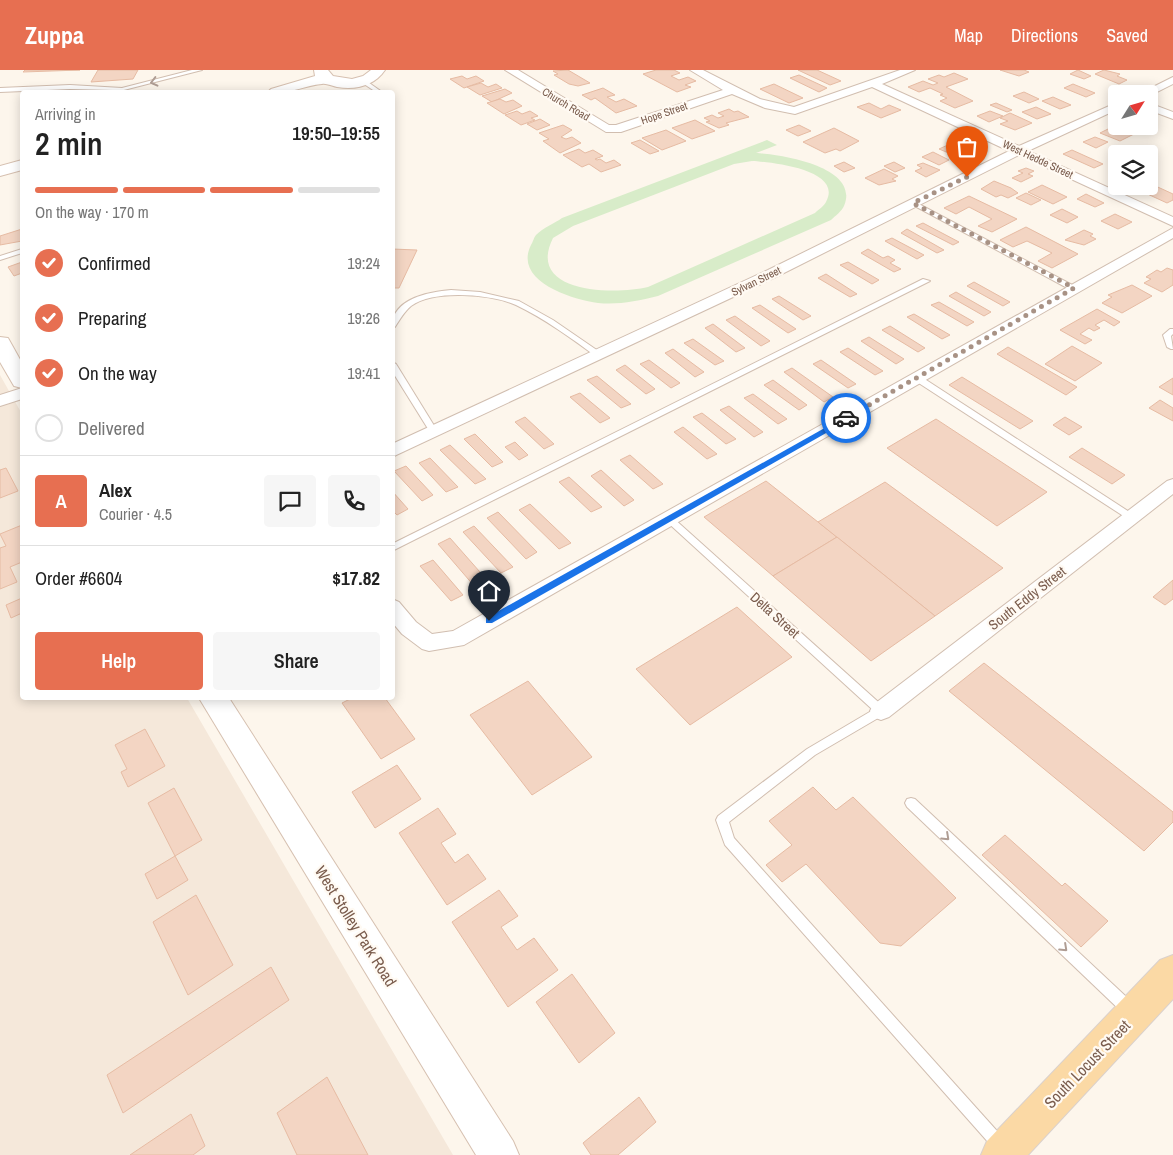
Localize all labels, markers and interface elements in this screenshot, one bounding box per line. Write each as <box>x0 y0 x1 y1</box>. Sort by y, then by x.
text: Zuppa <box>25 19 84 51</box>
text: Map <box>954 23 983 48</box>
text: Directions <box>1011 23 1078 48</box>
text: Saved <box>1106 23 1148 48</box>
one-way arrow <box>150 76 158 86</box>
street label: Church Road <box>540 84 592 124</box>
north arrow <box>1108 85 1158 135</box>
map controls <box>1108 85 1158 195</box>
street label: Hope Street <box>639 98 689 127</box>
text: Arriving in <box>35 103 96 125</box>
text: 19:50–19:55 <box>292 120 380 146</box>
text: 2 min <box>35 122 103 165</box>
pin <box>946 126 988 177</box>
icon: bag <box>953 133 981 161</box>
street label: West Hedde Street <box>1001 137 1076 182</box>
button: layers <box>1108 145 1158 195</box>
text: On the way · 170 m <box>35 201 149 223</box>
icon: check <box>35 249 63 277</box>
text: Confirmed <box>78 250 151 276</box>
text: 19:24 <box>347 252 380 274</box>
street label: Sylvan Street <box>729 263 784 299</box>
icon: check <box>35 304 63 332</box>
text: Preparing <box>78 305 146 331</box>
text: 19:26 <box>347 307 380 329</box>
icon: check <box>35 359 63 387</box>
text: On the way <box>78 360 157 386</box>
text: 19:41 <box>347 362 380 384</box>
courier <box>821 393 871 443</box>
icon: car <box>832 404 860 432</box>
text: Delivered <box>78 415 145 441</box>
button: chat <box>264 475 316 527</box>
button: phone <box>328 475 380 527</box>
text: Alex <box>99 477 132 503</box>
text: A <box>55 488 67 514</box>
text: Courier · 4.5 <box>99 503 172 525</box>
street label: South Eddy Street <box>985 562 1069 634</box>
text: Order #6604 <box>35 565 122 591</box>
text: $17.82 <box>332 565 380 591</box>
pin <box>468 570 510 621</box>
icon: home <box>475 577 503 605</box>
street label: Delta Street <box>746 588 804 642</box>
button: Help <box>35 632 203 690</box>
button: Share <box>213 632 380 690</box>
one-way arrow <box>940 831 949 840</box>
street label: West Stolley Park Road <box>310 862 402 990</box>
one-way arrow <box>1059 942 1068 951</box>
street label: South Locust Street <box>1039 1015 1135 1113</box>

